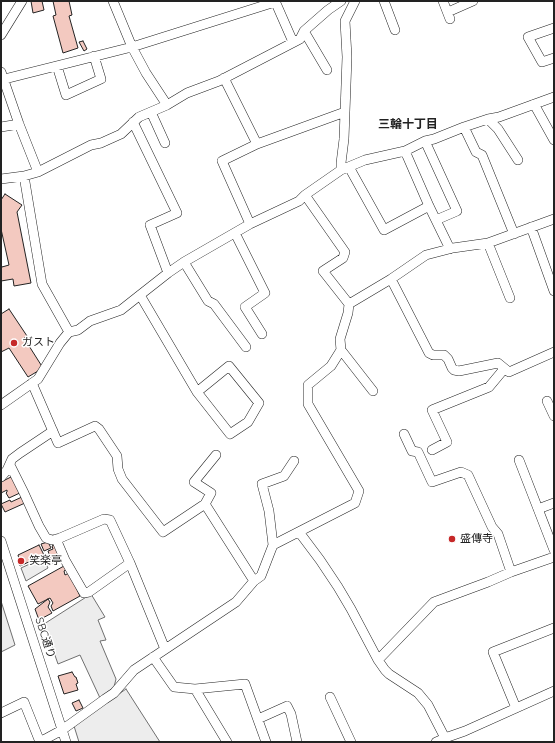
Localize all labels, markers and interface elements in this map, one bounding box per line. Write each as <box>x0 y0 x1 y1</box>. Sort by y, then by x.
district label: 三輪十丁目 <box>378 117 438 131</box>
place label: ガスト <box>22 336 55 350</box>
marker: ガスト <box>9 338 19 348</box>
place label: 盛傳寺 <box>460 532 493 546</box>
marker: 盛傳寺 <box>447 534 457 544</box>
place label: 笑楽亭 <box>29 554 62 568</box>
marker: 笑楽亭 <box>16 556 26 566</box>
street label: SBC通り <box>32 616 58 660</box>

